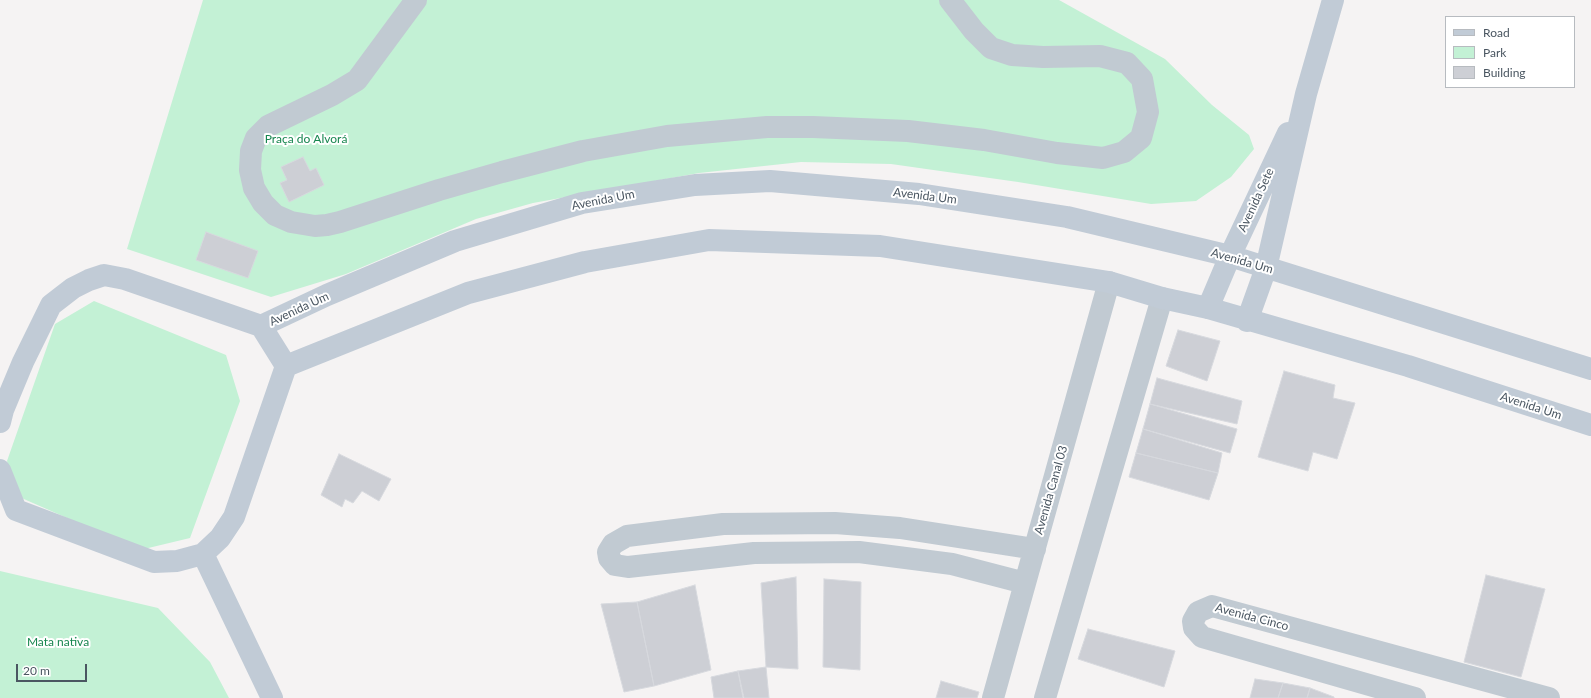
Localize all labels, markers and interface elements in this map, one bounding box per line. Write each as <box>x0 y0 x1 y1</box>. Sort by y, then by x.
legend <box>1445 16 1575 88</box>
text: Road <box>1483 25 1510 40</box>
text: Park <box>1483 45 1506 60</box>
text: Building <box>1483 65 1526 80</box>
park label: Praça do Alvorá <box>265 132 347 146</box>
street label: Avenida Sete <box>1235 166 1277 234</box>
street label: Avenida Um <box>892 185 958 207</box>
street label: Avenida Um <box>570 187 636 213</box>
street label: Avenida Um <box>1209 245 1275 277</box>
street label: Avenida Um <box>267 289 331 329</box>
street label: Avenida Um <box>1498 389 1564 423</box>
street label: Avenida Canal 03 <box>1031 444 1071 536</box>
street label: Avenida Cinco <box>1214 600 1290 634</box>
park label: Mata nativa <box>27 635 89 649</box>
scale bar <box>18 656 89 682</box>
text: 20 m <box>23 663 50 678</box>

